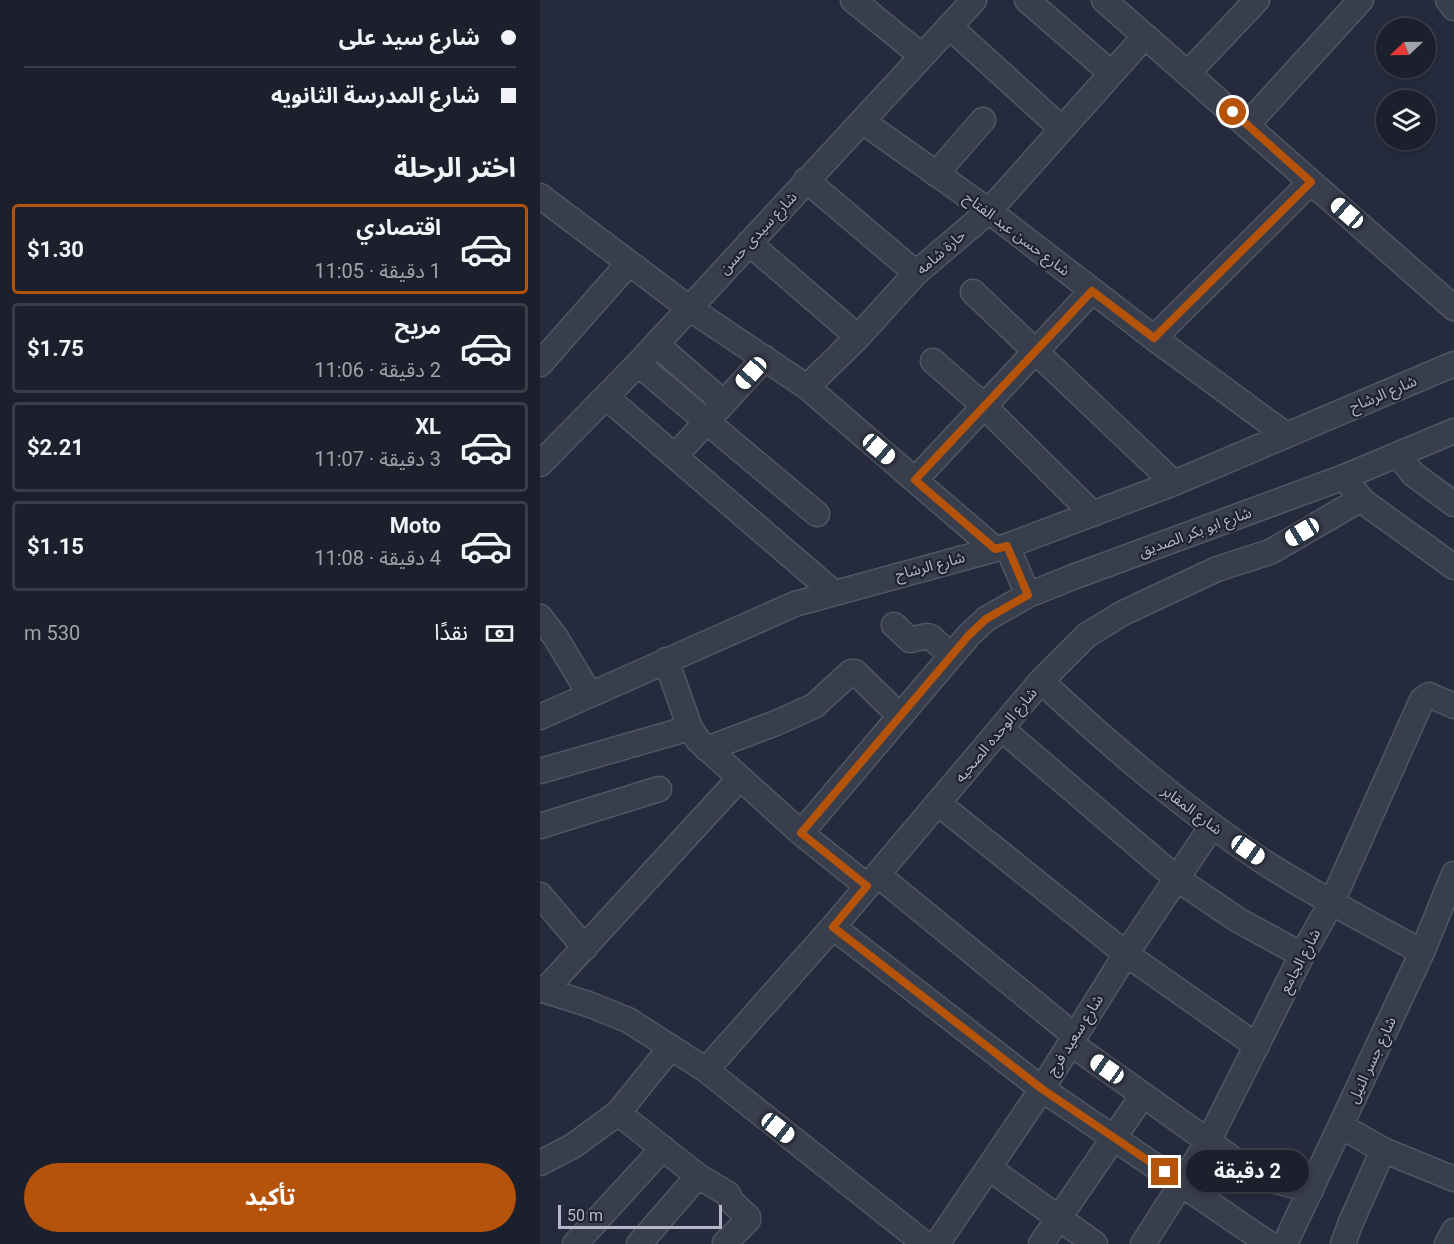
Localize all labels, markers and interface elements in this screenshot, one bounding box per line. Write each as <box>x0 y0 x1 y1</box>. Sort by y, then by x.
north arrow <box>1376 18 1436 78</box>
map controls <box>1376 18 1436 150</box>
text: شارع سيد على <box>339 25 480 50</box>
text: شارع المدرسة الثانويه <box>271 83 480 108</box>
button: layers <box>1376 90 1436 150</box>
route start <box>1219 98 1246 125</box>
text: اختر الرحلة <box>394 152 516 184</box>
street label: شارع سيدى حسن <box>715 188 803 280</box>
street label: شارع حسن عبد الفتاح <box>959 188 1074 282</box>
car <box>1328 194 1366 232</box>
text: اقتصادي <box>356 215 441 240</box>
icon: car <box>459 222 513 276</box>
street label: حارة شامه <box>913 226 969 278</box>
text: $1.30 <box>27 237 84 262</box>
text: 1 دقيقة · 11:05 <box>314 259 441 283</box>
text: مريح <box>395 314 441 339</box>
icon: car <box>459 321 513 375</box>
text: $1.75 <box>27 336 84 361</box>
car <box>732 354 770 392</box>
text: 2 دقيقة · 11:06 <box>314 358 441 382</box>
street label: شارع الرشاح <box>1347 372 1421 419</box>
text: XL <box>415 414 441 439</box>
icon: car <box>459 420 513 474</box>
car <box>860 430 898 468</box>
text: $2.21 <box>27 435 84 460</box>
text: 3 دقيقة · 11:07 <box>314 447 441 471</box>
street label: شارع ابو بكر الصديق <box>1136 503 1255 564</box>
text: Moto <box>390 513 441 538</box>
car <box>1282 515 1322 549</box>
icon: car <box>459 519 513 573</box>
text: $1.15 <box>27 534 84 559</box>
text: 4 دقيقة · 11:08 <box>314 546 441 570</box>
street label: شارع الرشاح <box>893 548 968 587</box>
icon: cash <box>483 617 516 650</box>
text: نقدًا <box>434 620 468 645</box>
text: 530 m <box>24 621 80 645</box>
street label: شارع الوحده الصحيه <box>951 684 1043 788</box>
street label: شارع المقابر <box>1156 781 1226 841</box>
car <box>1228 832 1268 868</box>
street label: شارع الجامع <box>1276 926 1327 998</box>
street label: شارع سعيد فرج <box>1043 991 1110 1080</box>
street label: شارع جسر النيل <box>1344 1014 1403 1107</box>
car <box>1087 1051 1127 1087</box>
car <box>758 1110 798 1146</box>
callout: 2 دقيقة <box>1186 1151 1309 1193</box>
route end <box>1151 1158 1178 1185</box>
text: 2 دقيقة <box>1214 1159 1281 1183</box>
button: تأكيد <box>24 1163 516 1232</box>
scale bar <box>558 1202 722 1230</box>
text: 50 m <box>567 1206 603 1225</box>

